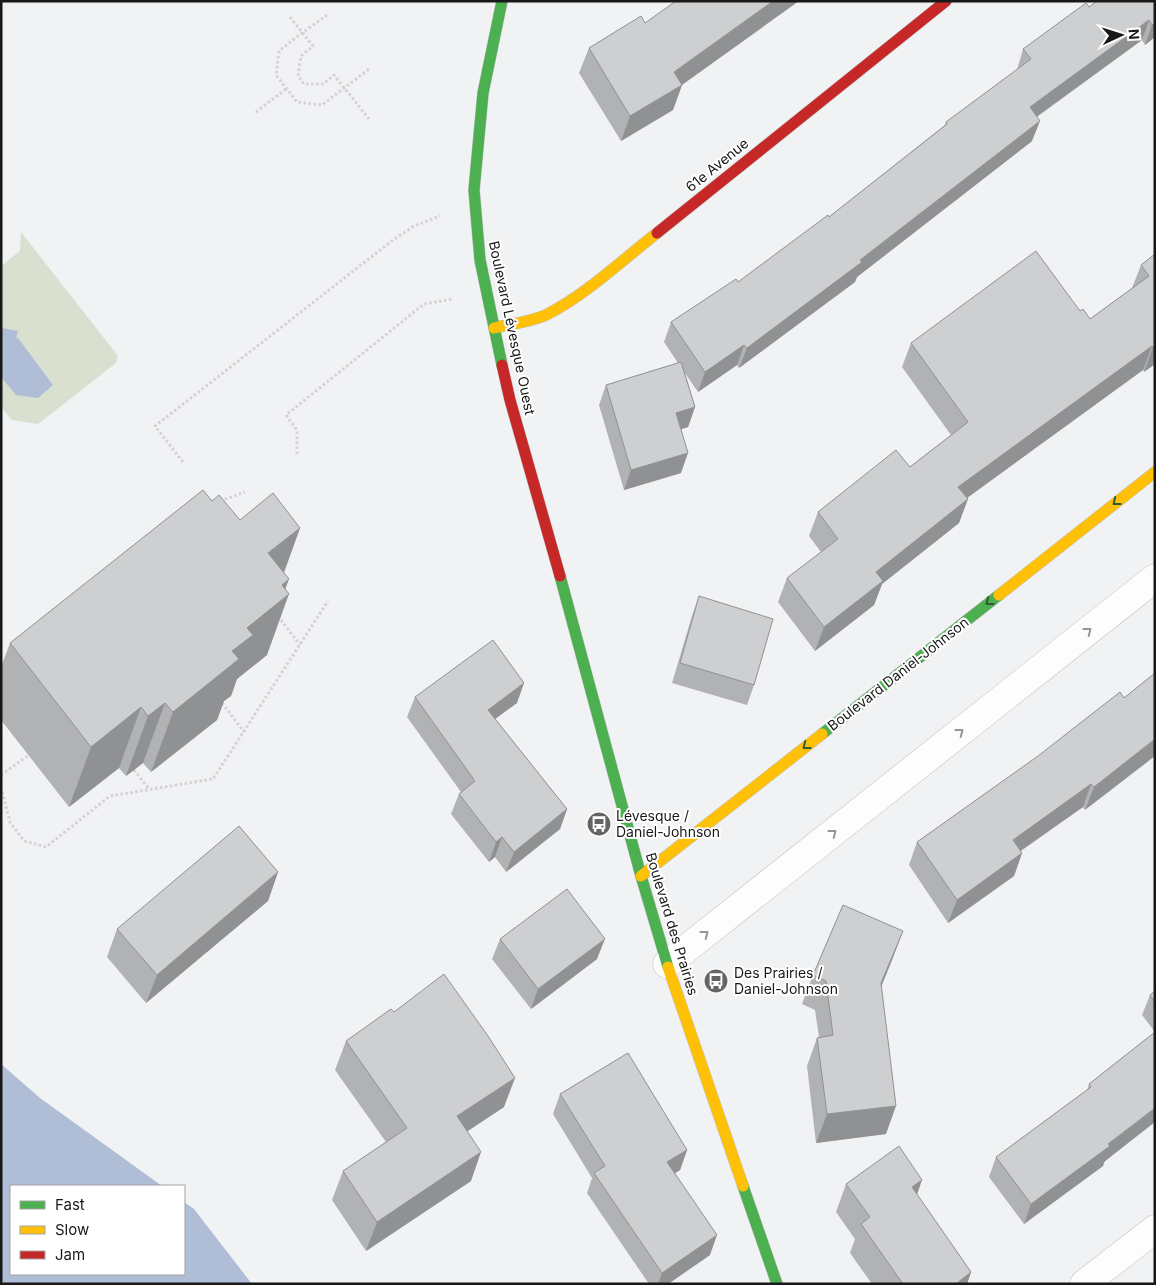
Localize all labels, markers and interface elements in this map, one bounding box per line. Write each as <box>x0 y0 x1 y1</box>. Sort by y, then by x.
north arrow <box>1096 10 1146 60</box>
text: N <box>1126 28 1143 40</box>
street label: 61e Avenue <box>682 134 751 195</box>
street label: Boulevard Lévesque Ouest <box>486 239 539 417</box>
one-way arrow <box>1113 496 1122 505</box>
one-way arrow <box>986 597 995 605</box>
street label: Boulevard Daniel-Johnson <box>824 613 972 734</box>
one-way arrow <box>1082 628 1091 637</box>
one-way arrow <box>954 729 964 738</box>
one-way arrow <box>803 741 812 749</box>
place label: Lévesque / Daniel-Johnson <box>616 807 720 840</box>
bus stop icon: Lévesque / Daniel-Johnson <box>586 811 612 837</box>
one-way arrow <box>827 830 836 838</box>
street label: Boulevard des Prairies <box>643 850 702 997</box>
one-way arrow <box>700 930 709 939</box>
place label: Des Prairies / Daniel-Johnson <box>734 964 838 997</box>
bus stop icon: Des Prairies / Daniel-Johnson <box>703 968 729 994</box>
legend <box>10 1185 185 1275</box>
text: Fast <box>55 1195 85 1214</box>
text: Slow <box>55 1220 89 1239</box>
text: Jam <box>55 1245 85 1264</box>

